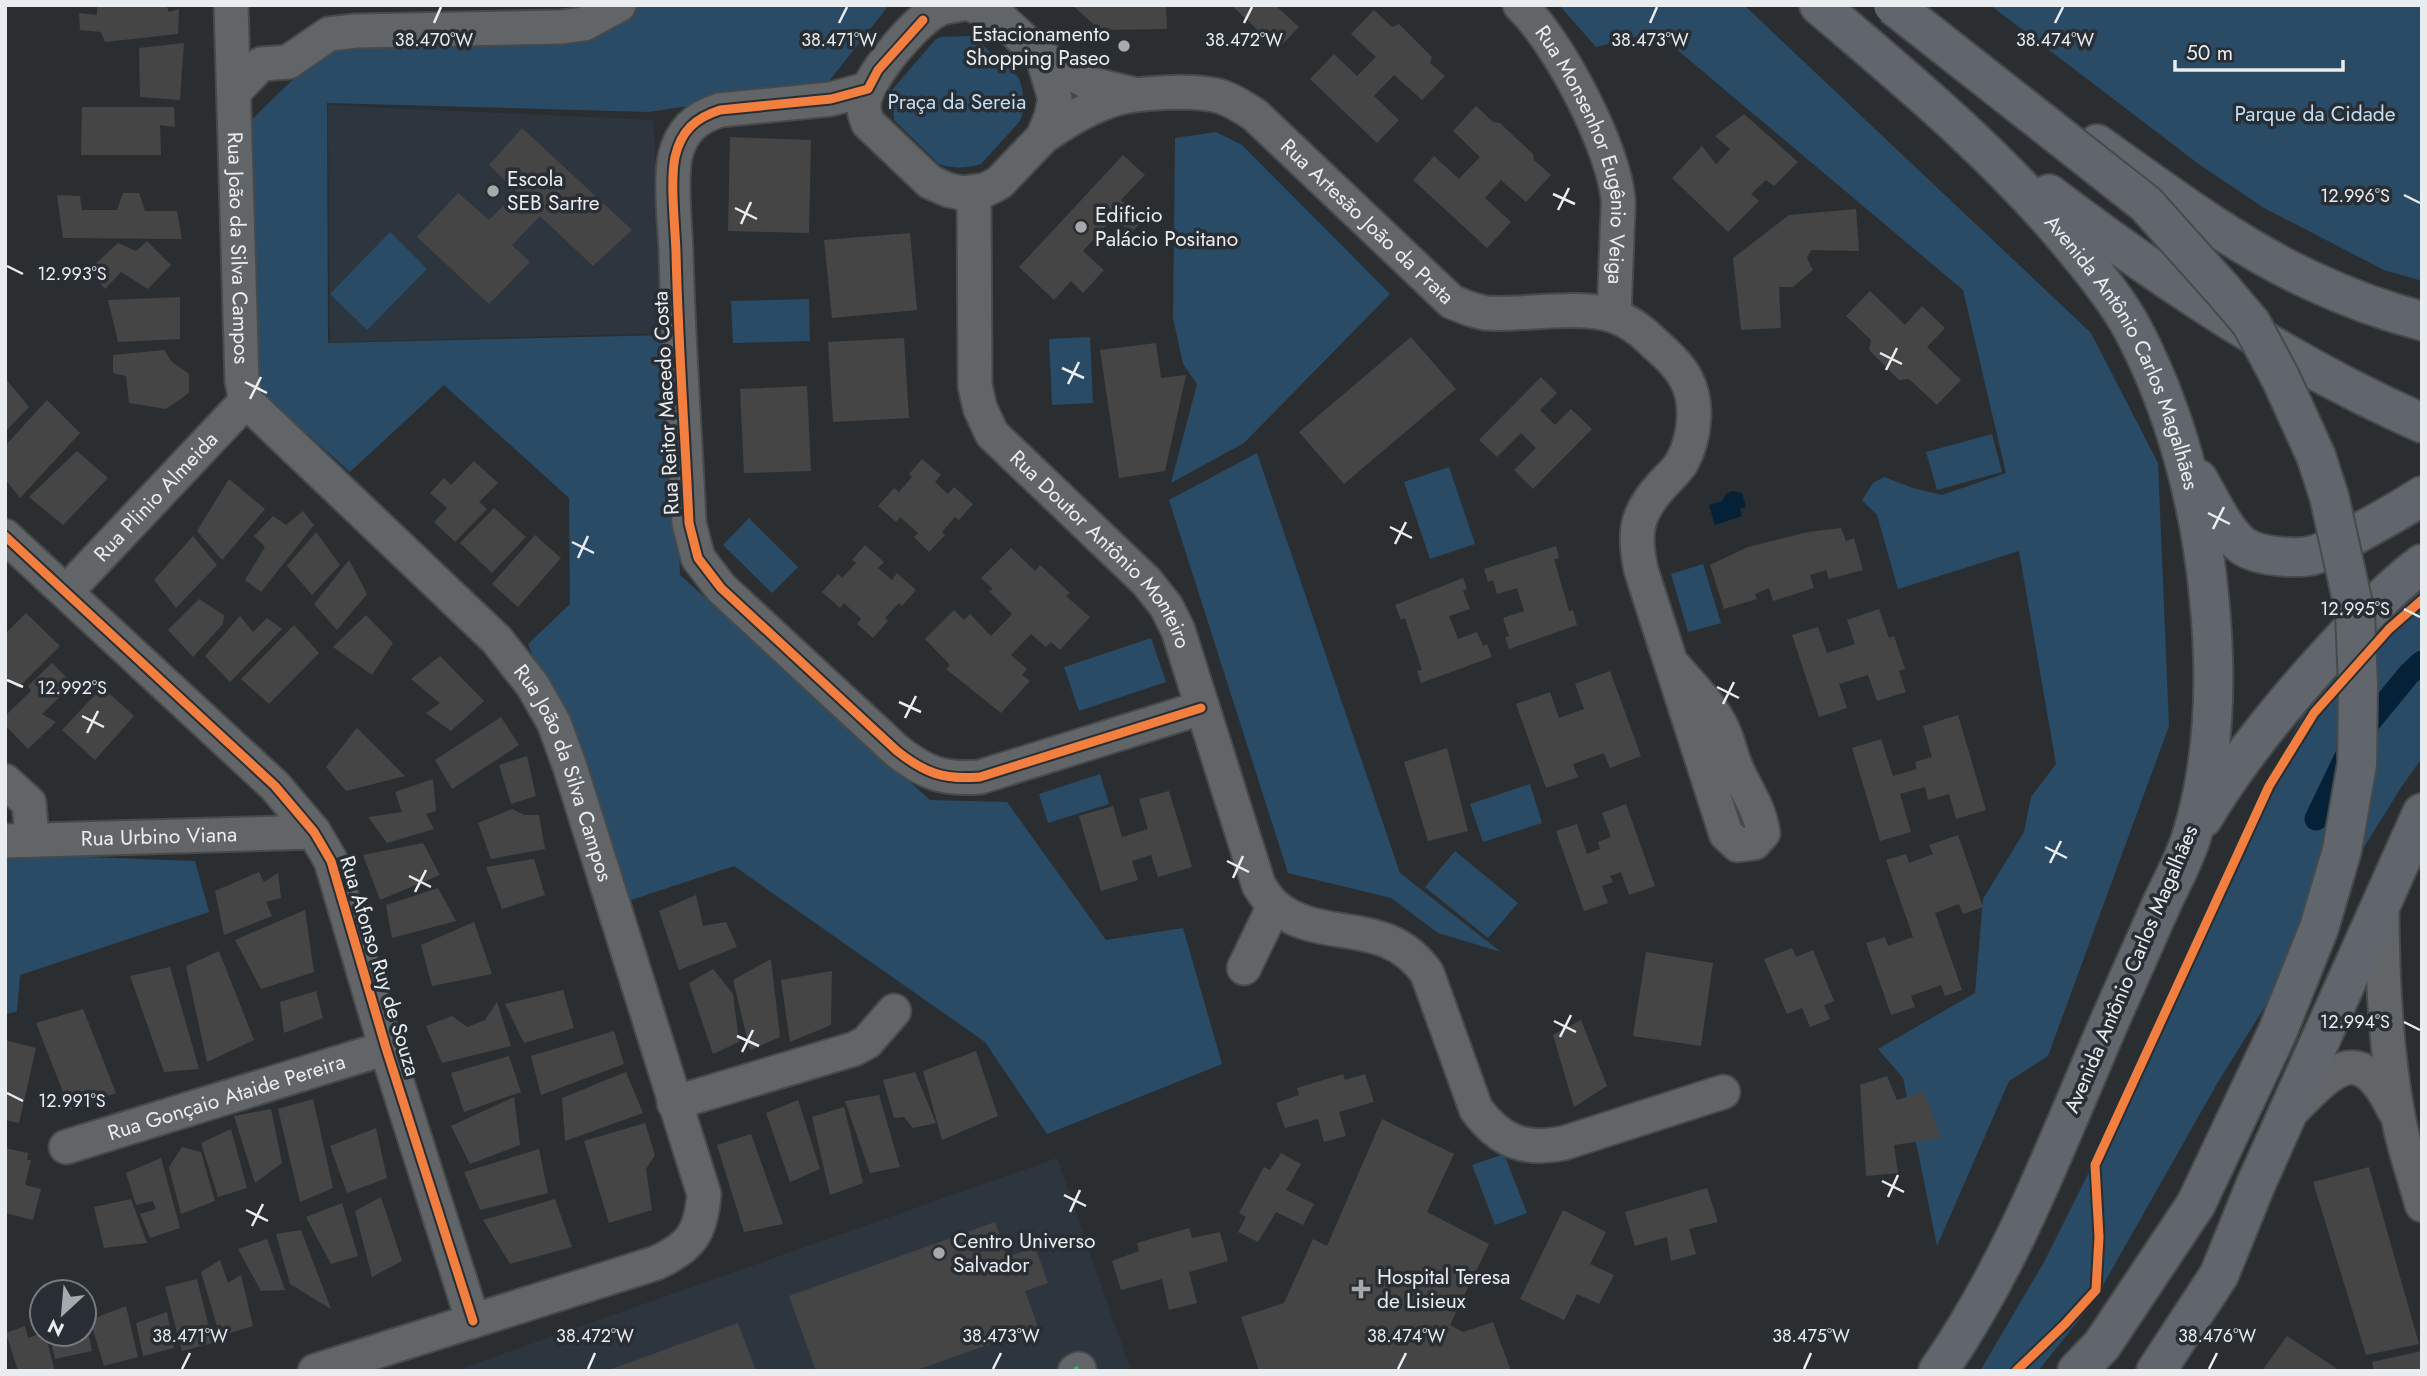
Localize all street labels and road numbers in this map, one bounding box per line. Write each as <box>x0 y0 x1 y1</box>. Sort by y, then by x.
street label: Rua Monsenhor Eugênio Veiga <box>1528 19 1633 285</box>
street label: Rua João da Silva Campos <box>220 131 256 364</box>
street label: Rua Artesão João da Prata <box>1274 132 1461 311</box>
street label: Avenida Antônio Carlos Magalhães <box>2038 208 2206 493</box>
street label: Rua Reitor Macedo Costa <box>645 290 687 516</box>
street label: Rua Plinio Almeida <box>87 425 225 568</box>
street label: Rua Doutor Antônio Monteiro <box>1003 443 1198 652</box>
street label: Rua João da Silva Campos <box>507 658 620 885</box>
street label: Rua Urbino Viana <box>80 819 238 854</box>
street label: Avenida Antônio Carlos Magalhães <box>2057 820 2205 1118</box>
street label: Rua Afonso Ruy de Souza <box>332 852 428 1080</box>
street label: Rua Gonçaio Ataide Pereira <box>104 1046 349 1148</box>

